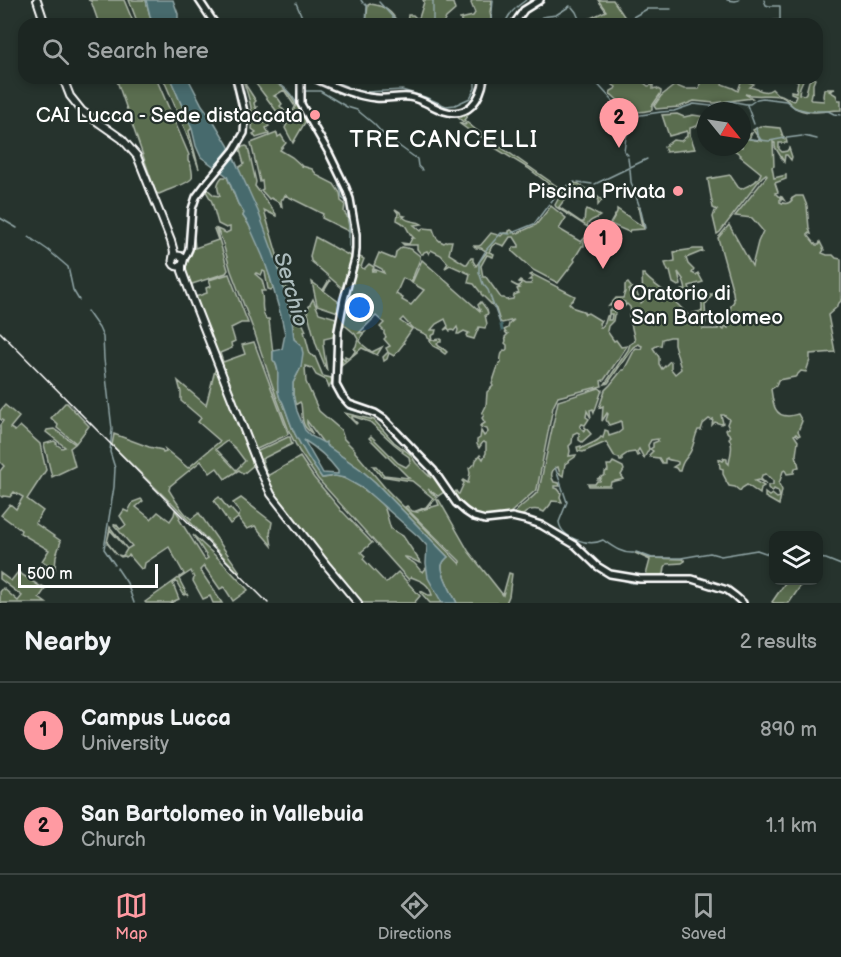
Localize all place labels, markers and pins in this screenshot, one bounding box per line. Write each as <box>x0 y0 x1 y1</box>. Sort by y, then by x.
pin: 2 <box>600 98 638 148</box>
place label: CAI Lucca - Sede distaccata <box>36 103 303 128</box>
marker: CAI Lucca - Sede distaccata <box>308 108 322 122</box>
place label: Piscina Privata <box>528 179 666 204</box>
marker: Piscina Privata <box>671 184 685 198</box>
pin: 1 <box>584 220 622 269</box>
place label: Oratorio di San Bartolomeo <box>631 281 783 330</box>
marker: Oratorio di San Bartolomeo <box>612 298 626 312</box>

